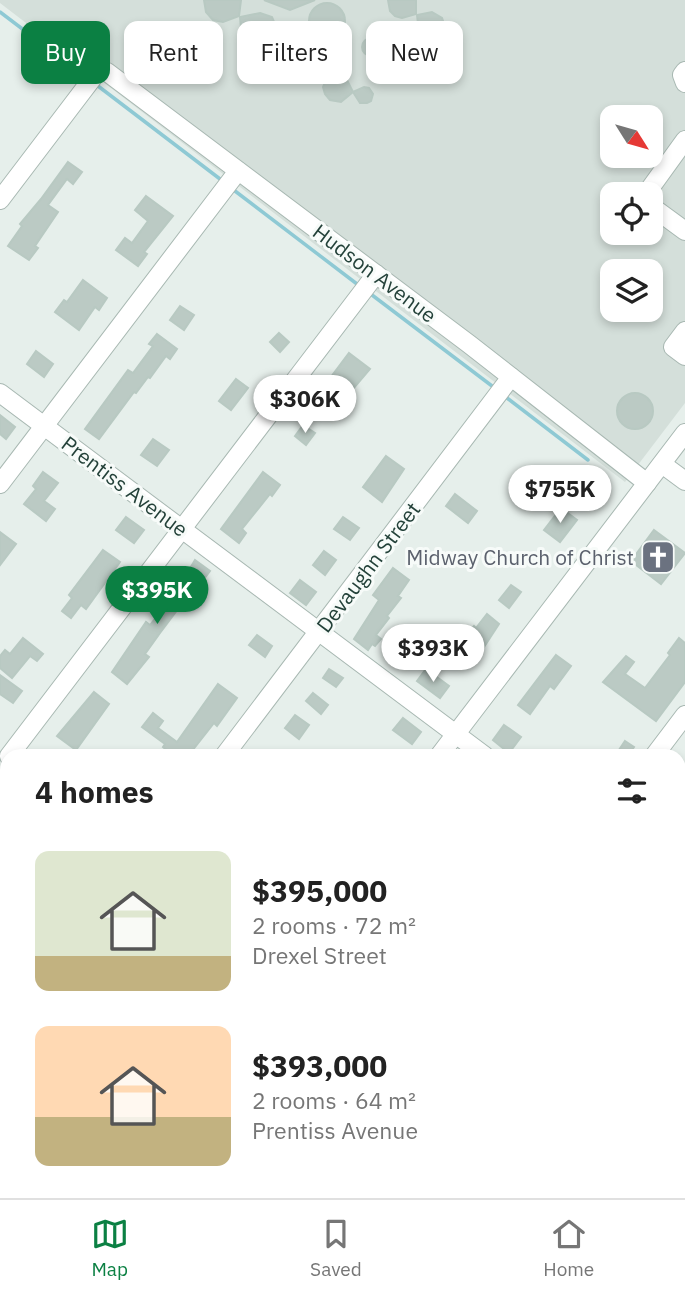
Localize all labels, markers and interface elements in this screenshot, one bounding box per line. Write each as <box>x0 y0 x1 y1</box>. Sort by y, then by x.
chip: Buy <box>21 21 110 84</box>
chip: Rent <box>124 21 223 84</box>
chip: Filters <box>237 21 352 84</box>
chip: New <box>366 21 463 84</box>
north arrow <box>600 105 663 168</box>
map controls <box>600 105 663 322</box>
button: locate <box>600 182 663 245</box>
street label: Hudson Avenue <box>307 217 443 329</box>
button: layers <box>600 259 663 322</box>
pin: $306K <box>256 376 354 435</box>
text: $306K <box>269 383 341 413</box>
street label: Prentiss Avenue <box>56 429 194 543</box>
pin: $755K <box>511 466 609 525</box>
text: $755K <box>524 473 596 503</box>
street label: Devaughn Street <box>310 496 426 638</box>
church icon: Midway Church of Christ <box>639 538 677 576</box>
place label: Midway Church of Christ <box>406 543 634 571</box>
pin: $395K <box>108 566 206 626</box>
text: $395K <box>121 574 193 604</box>
pin: $393K <box>384 624 482 684</box>
text: $393K <box>397 632 469 662</box>
text: 4 homes <box>35 772 154 811</box>
icon: filters <box>613 772 651 810</box>
text: $395,000 <box>252 871 387 910</box>
icon: home <box>91 879 175 963</box>
text: 2 rooms · 72 m² <box>252 910 416 940</box>
text: Drexel Street <box>252 940 387 970</box>
text: $393,000 <box>252 1046 387 1085</box>
icon: home <box>91 1054 175 1138</box>
text: 2 rooms · 64 m² <box>252 1085 416 1115</box>
text: Prentiss Avenue <box>252 1115 418 1145</box>
tab: Map <box>91 1215 129 1281</box>
tab: Saved <box>310 1215 362 1281</box>
tab: Home <box>543 1215 594 1281</box>

